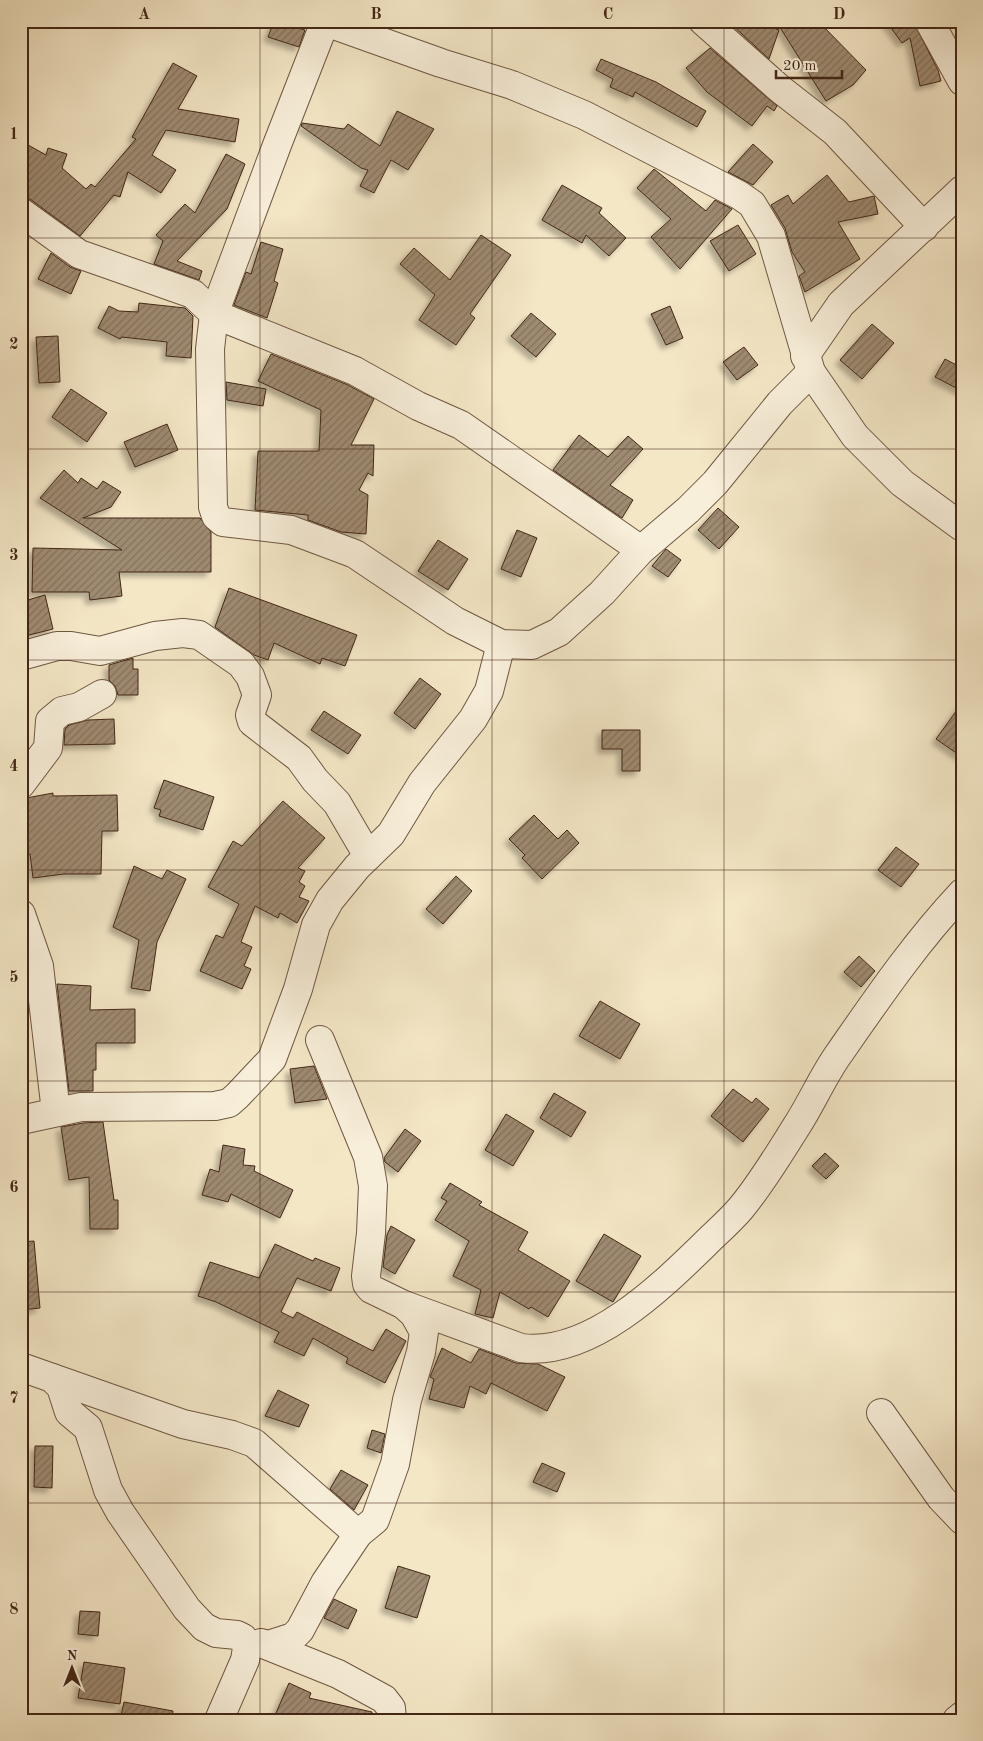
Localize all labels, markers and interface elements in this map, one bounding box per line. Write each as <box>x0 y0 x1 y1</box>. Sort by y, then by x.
text: A <box>138 7 150 23</box>
text: B <box>370 7 382 23</box>
text: C <box>603 7 613 23</box>
text: D <box>833 7 845 23</box>
scale bar <box>776 48 842 80</box>
text: 20 m <box>783 59 817 74</box>
text: 1 <box>9 127 19 143</box>
text: 2 <box>9 337 19 353</box>
text: 3 <box>9 548 19 564</box>
text: 4 <box>9 759 19 775</box>
text: 5 <box>9 970 19 986</box>
text: 6 <box>9 1180 19 1196</box>
text: 7 <box>9 1391 19 1407</box>
text: 8 <box>9 1602 19 1618</box>
north arrow <box>48 1644 98 1694</box>
text: N <box>67 1649 78 1663</box>

